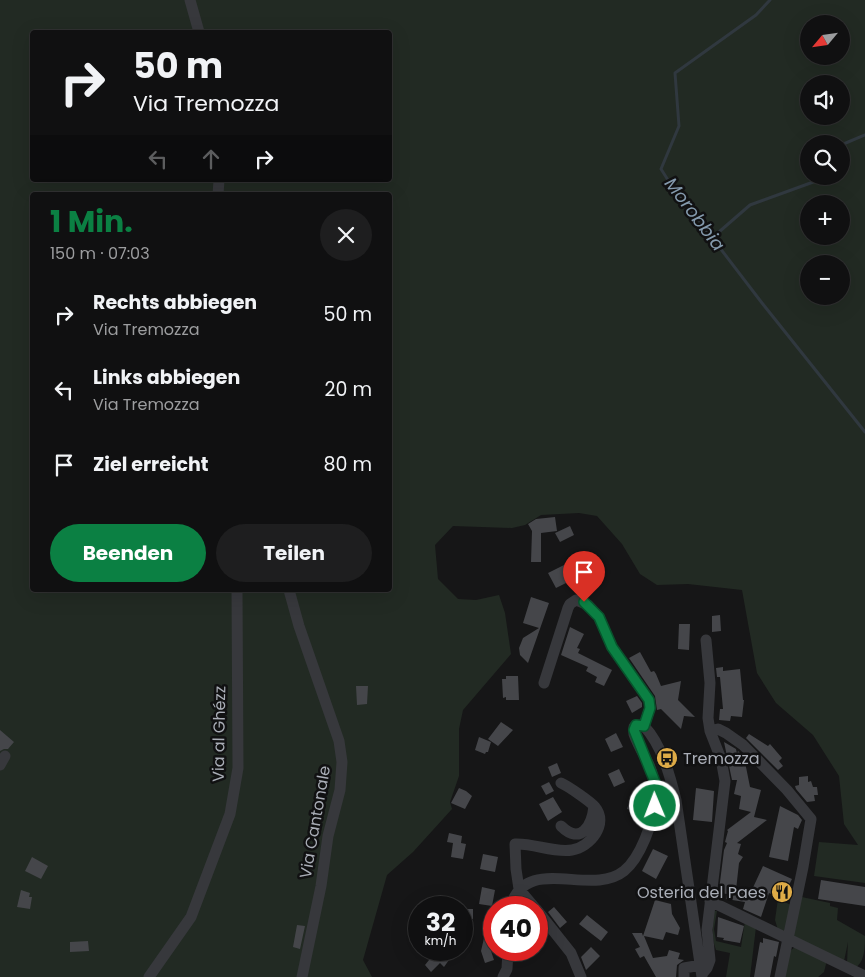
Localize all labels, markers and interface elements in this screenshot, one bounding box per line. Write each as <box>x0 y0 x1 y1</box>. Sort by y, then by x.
north arrow <box>800 15 850 65</box>
map controls <box>800 15 850 305</box>
text: 50 m <box>133 41 223 90</box>
icon: right <box>50 50 115 115</box>
button: sound <box>800 75 850 125</box>
text: Via Tremozza <box>133 88 279 119</box>
button: search <box>800 135 850 185</box>
icon: left <box>144 145 172 173</box>
icon: ahead <box>197 145 225 173</box>
icon: right <box>250 145 278 173</box>
water label: Morobbia <box>659 172 731 256</box>
button: + <box>800 195 850 245</box>
text: 1 Min. <box>50 200 133 243</box>
button: close <box>320 209 372 261</box>
text: 150 m · 07:03 <box>50 242 150 265</box>
button: − <box>800 255 850 305</box>
text: Rechts abbiegen <box>93 289 257 316</box>
icon: right <box>50 301 78 329</box>
text: 50 m <box>323 301 372 328</box>
text: Via Tremozza <box>93 318 199 341</box>
text: Links abbiegen <box>93 364 240 391</box>
icon: left <box>50 376 78 404</box>
text: 20 m <box>324 376 372 403</box>
text: Via Tremozza <box>93 393 199 416</box>
icon: arrive <box>50 451 78 479</box>
text: Ziel erreicht <box>93 451 209 478</box>
text: 80 m <box>323 451 372 478</box>
button: Beenden <box>50 524 206 582</box>
button: Teilen <box>216 524 372 582</box>
pin <box>563 551 605 602</box>
icon: arrive <box>570 558 598 586</box>
street label: Via al Ghézz <box>207 686 231 782</box>
bus stop icon: Tremozza <box>655 746 679 770</box>
place label: Tremozza <box>683 747 760 770</box>
street label: Via Cantonale <box>294 764 336 880</box>
position arrow <box>628 779 680 831</box>
restaurant icon: Osteria del Paes <box>770 880 794 904</box>
place label: Osteria del Paes <box>637 881 766 904</box>
speed limit sign: 40 <box>483 896 548 961</box>
text: 32 <box>426 905 455 940</box>
text: km/h <box>425 932 456 949</box>

